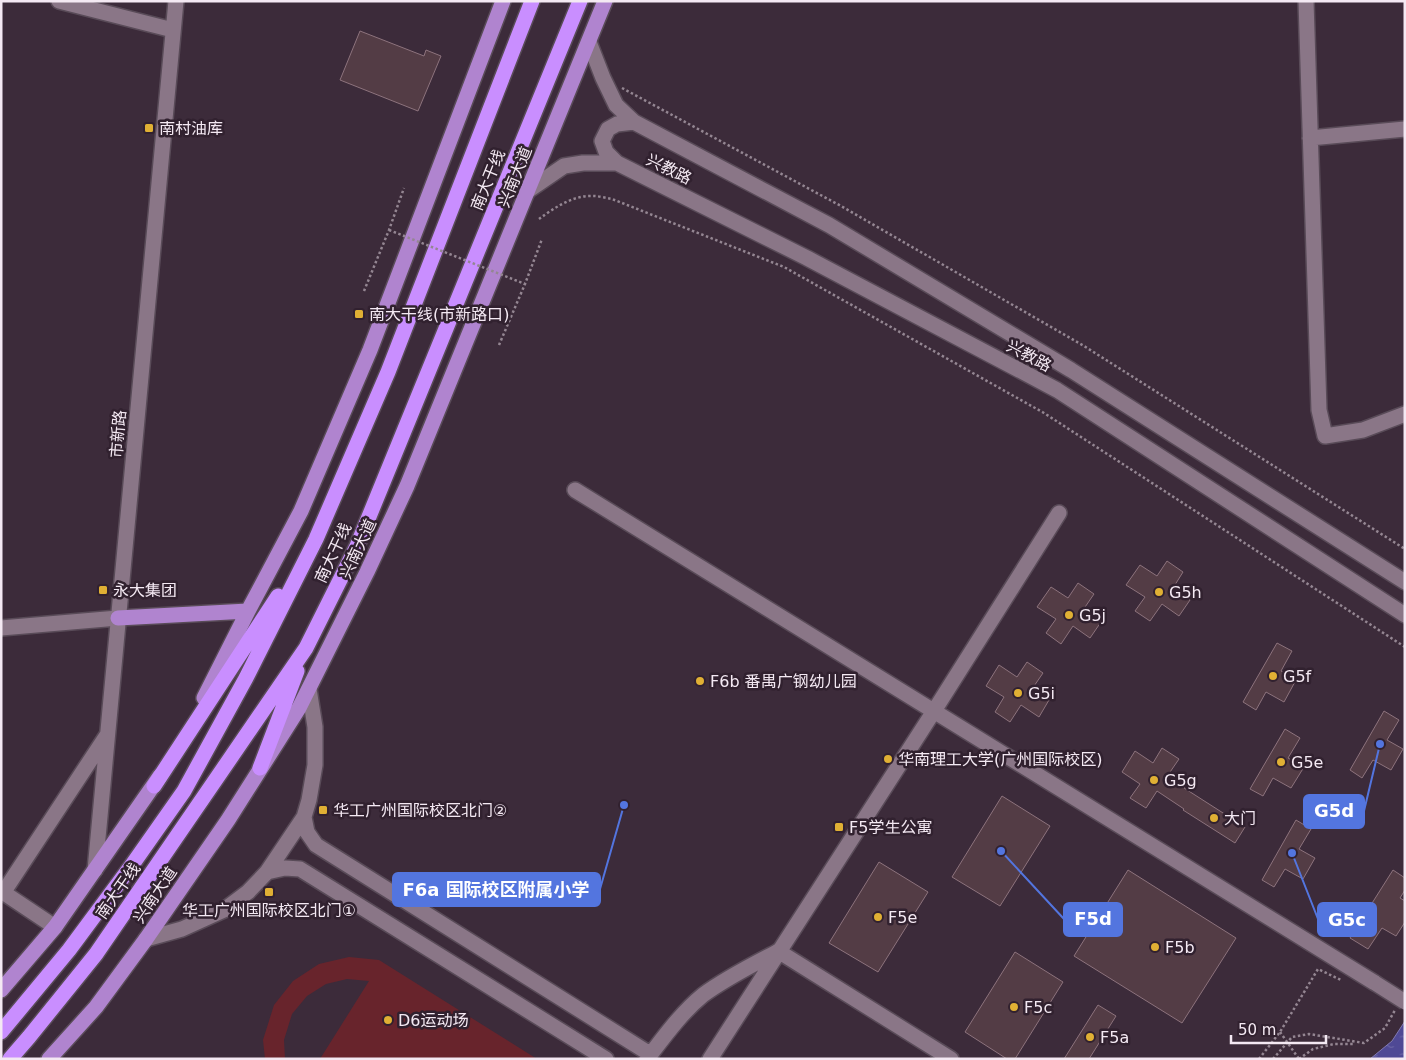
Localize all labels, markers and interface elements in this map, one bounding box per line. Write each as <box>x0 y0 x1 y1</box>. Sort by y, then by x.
place label: 南村油库 <box>159 119 223 138</box>
marker: 南村油库 <box>143 122 155 134</box>
street label: 兴南大道 <box>494 144 536 210</box>
street label: 南大干线 <box>467 147 509 213</box>
street label: 兴教路 <box>643 150 695 188</box>
place label: 南大干线(市新路口) <box>369 305 510 324</box>
marker: 南大干线(市新路口) <box>353 308 365 320</box>
street label: 兴教路 <box>1003 336 1055 376</box>
street label: 市新路 <box>106 409 130 459</box>
street label: 兴南大道 <box>336 516 380 582</box>
street label: 南大干线 <box>311 520 355 586</box>
place label: 永大集团 <box>113 581 177 600</box>
place label: G5h <box>1169 583 1202 602</box>
marker: 永大集团 <box>97 584 109 596</box>
marker: G5h <box>1153 586 1165 598</box>
place label: G5j <box>1079 606 1106 625</box>
marker: G5j <box>1063 609 1075 621</box>
place label: G5f <box>1283 667 1312 686</box>
marker: G5f <box>1267 670 1279 682</box>
place label: F6b 番禺广钢幼儿园 <box>710 672 857 691</box>
marker: F6b 番禺广钢幼儿园 <box>694 675 706 687</box>
place label: G5i <box>1028 684 1055 703</box>
marker: G5i <box>1012 687 1024 699</box>
place label: 华南理工大学(广州国际校区) <box>898 750 1103 769</box>
marker: 华南理工大学(广州国际校区) <box>882 753 894 765</box>
place label: G5e <box>1291 753 1323 772</box>
marker: G5e <box>1275 756 1287 768</box>
place label: G5g <box>1164 771 1197 790</box>
marker: G5g <box>1148 774 1160 786</box>
callout: G5d <box>1304 795 1364 828</box>
text: G5d <box>1314 800 1354 821</box>
place label: 华工广州国际校区北门② <box>333 801 507 820</box>
marker: 华工广州国际校区北门② <box>317 804 329 816</box>
place label: 大门 <box>1224 809 1256 828</box>
marker: 大门 <box>1208 812 1220 824</box>
place label: F5学生公寓 <box>849 818 932 837</box>
marker: F5学生公寓 <box>833 821 845 833</box>
street label: 南大干线 <box>92 859 144 923</box>
street label: 兴南大道 <box>129 863 181 927</box>
callout: F6a 国际校区附属小学 <box>393 873 600 906</box>
text: F6a 国际校区附属小学 <box>402 879 590 900</box>
marker: 华工广州国际校区北门① <box>263 886 275 898</box>
place label: 华工广州国际校区北门① <box>182 901 356 920</box>
callout: F5d <box>1064 903 1122 936</box>
callout: G5c <box>1318 903 1376 936</box>
place label: F5e <box>888 908 917 927</box>
text: F5d <box>1074 908 1112 929</box>
text: G5c <box>1328 909 1366 930</box>
marker: F5e <box>872 911 884 923</box>
place label: F5b <box>1165 938 1195 957</box>
marker: F5b <box>1149 941 1161 953</box>
place label: F5c <box>1024 998 1052 1017</box>
marker: F5c <box>1008 1001 1020 1013</box>
place label: D6运动场 <box>398 1011 469 1030</box>
scale bar <box>1231 1012 1326 1044</box>
marker: D6运动场 <box>382 1014 394 1026</box>
text: 50 m <box>1238 1021 1276 1039</box>
place label: F5a <box>1100 1028 1129 1047</box>
marker: F5a <box>1084 1031 1096 1043</box>

